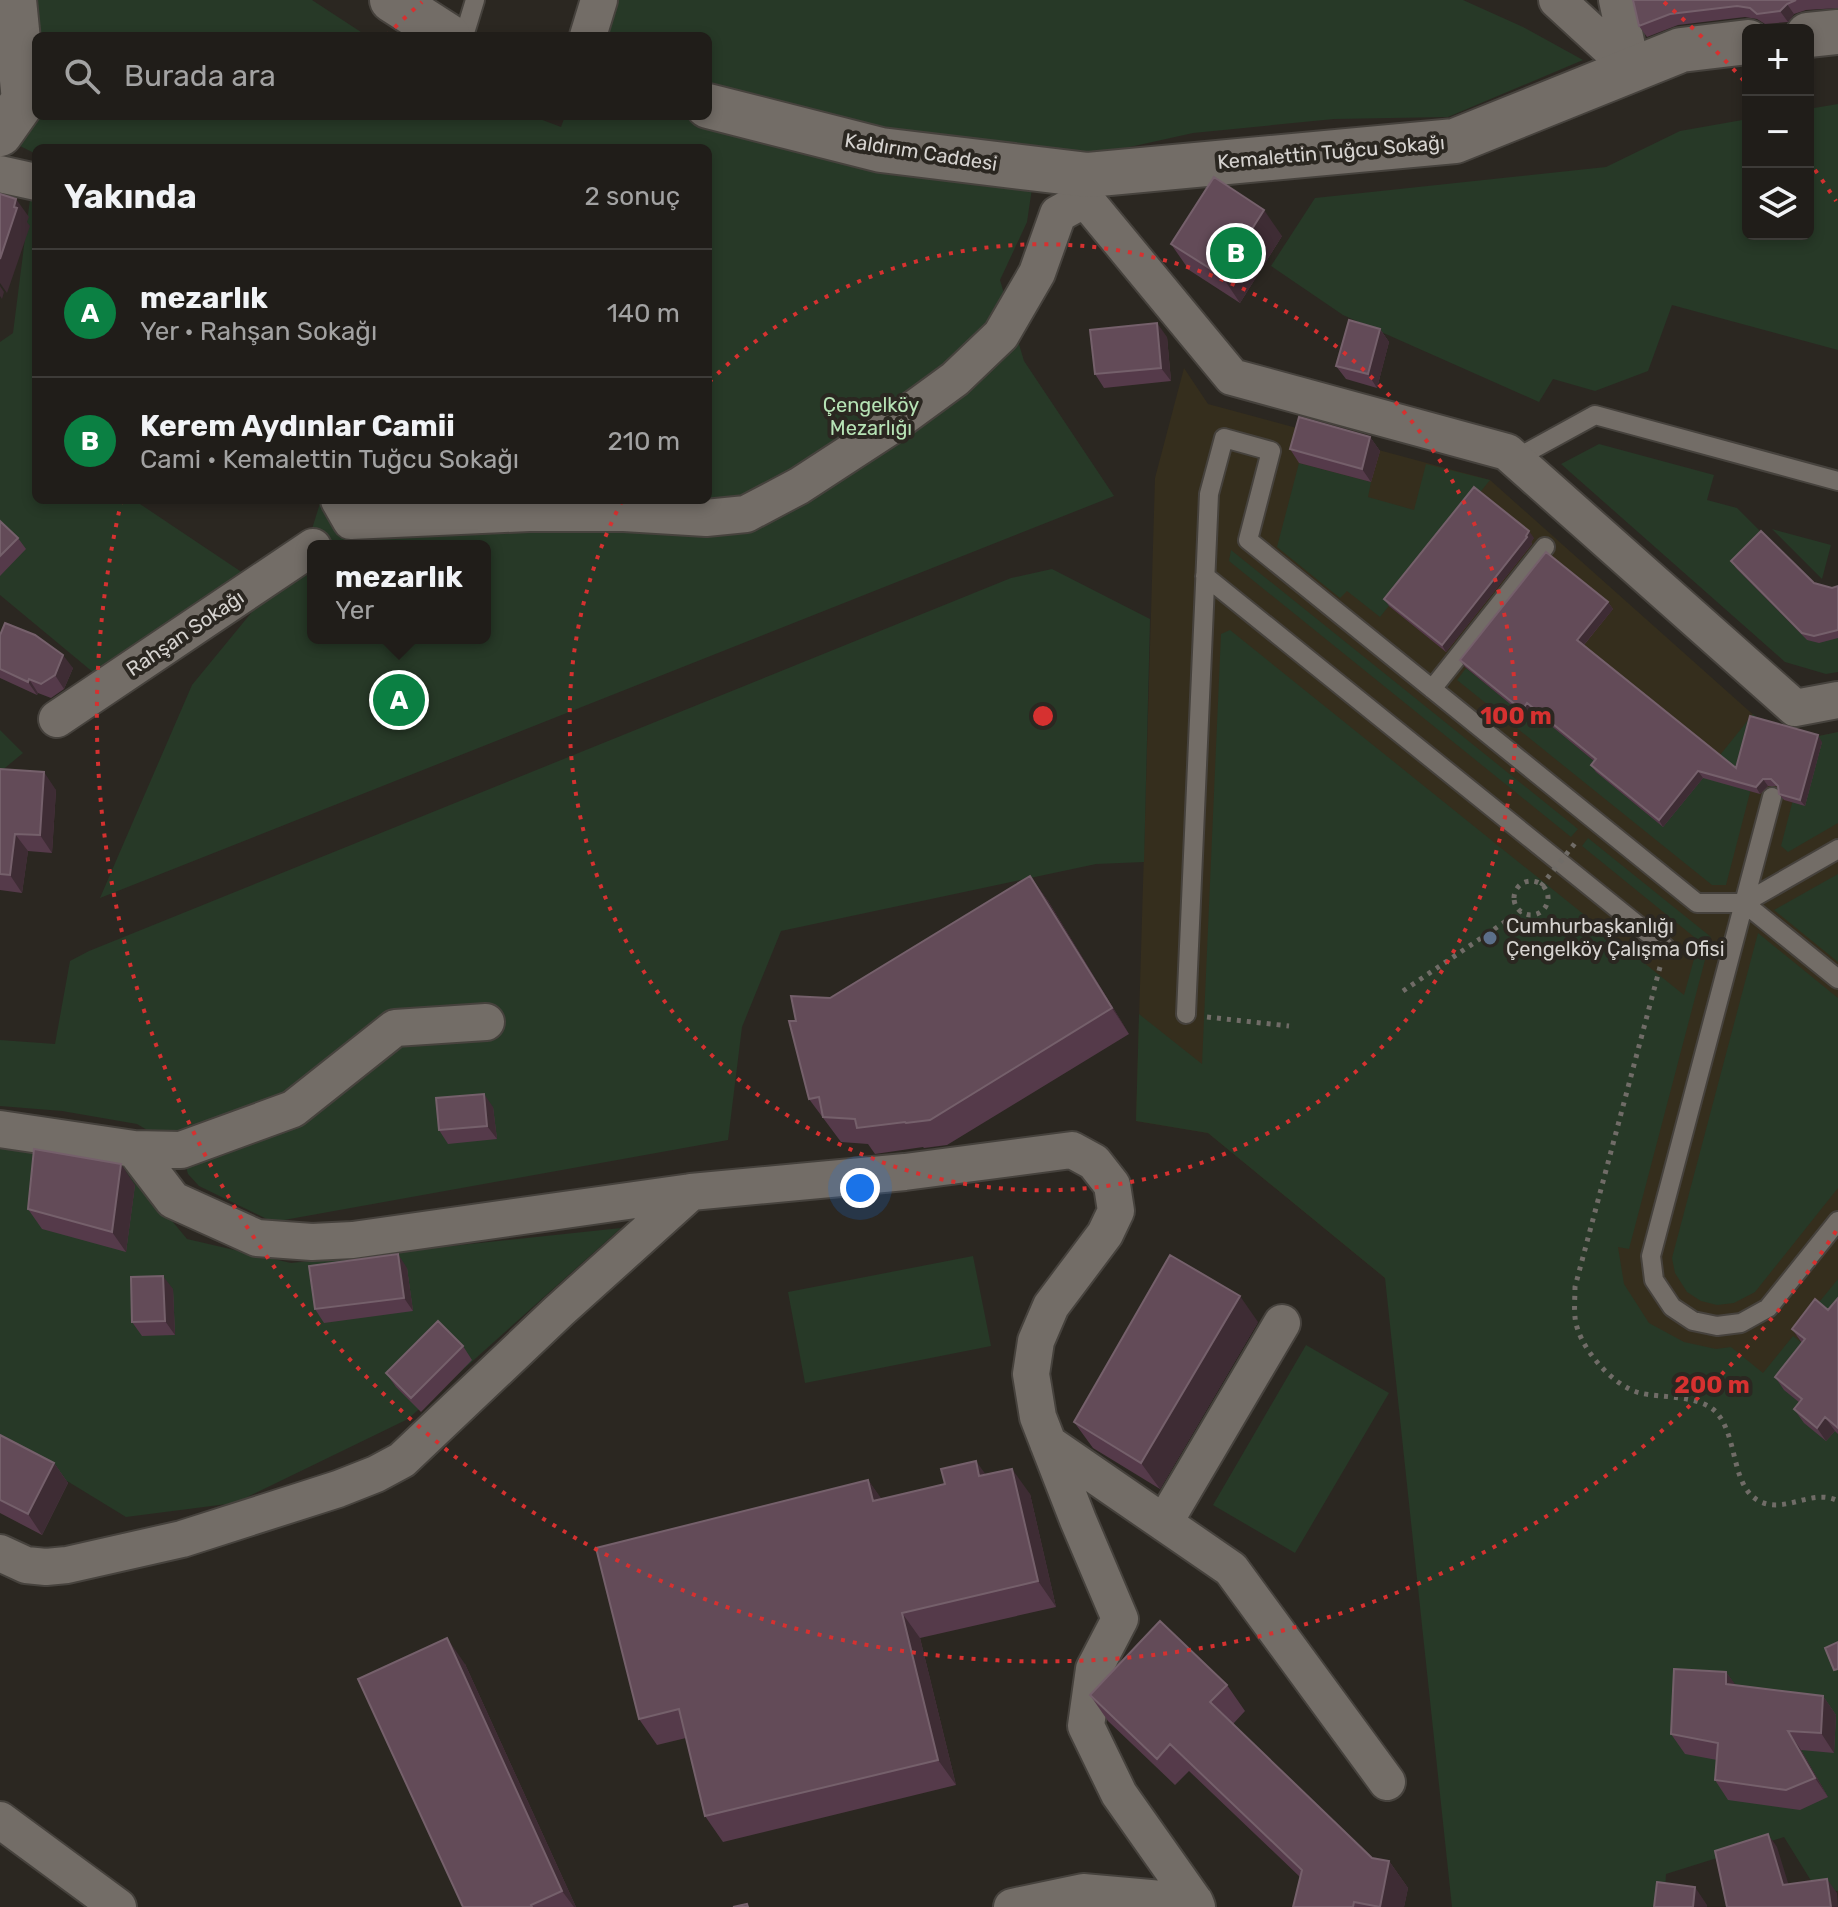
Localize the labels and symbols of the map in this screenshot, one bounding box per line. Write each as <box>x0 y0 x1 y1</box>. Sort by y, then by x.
street label: Kaldırım Caddesi <box>843 128 999 176</box>
street label: Kemalettin Tuğcu Sokağı <box>1216 130 1446 174</box>
pin: B <box>1210 223 1262 283</box>
park label: Çengelköy Mezarlığı <box>823 393 919 440</box>
street label: Rahşan Sokağı <box>122 585 248 681</box>
pin: A <box>373 670 425 730</box>
centre of rings <box>1029 702 1057 730</box>
text: 100 m <box>1480 702 1552 730</box>
place label: Cumhurbaşkanlığı Çengelköy Çalışma Ofisi <box>1506 914 1725 961</box>
marker: Cumhurbaşkanlığı Çengelköy Çalışma Ofisi <box>1481 929 1499 947</box>
your location <box>840 1168 880 1208</box>
text: 200 m <box>1674 1371 1750 1399</box>

